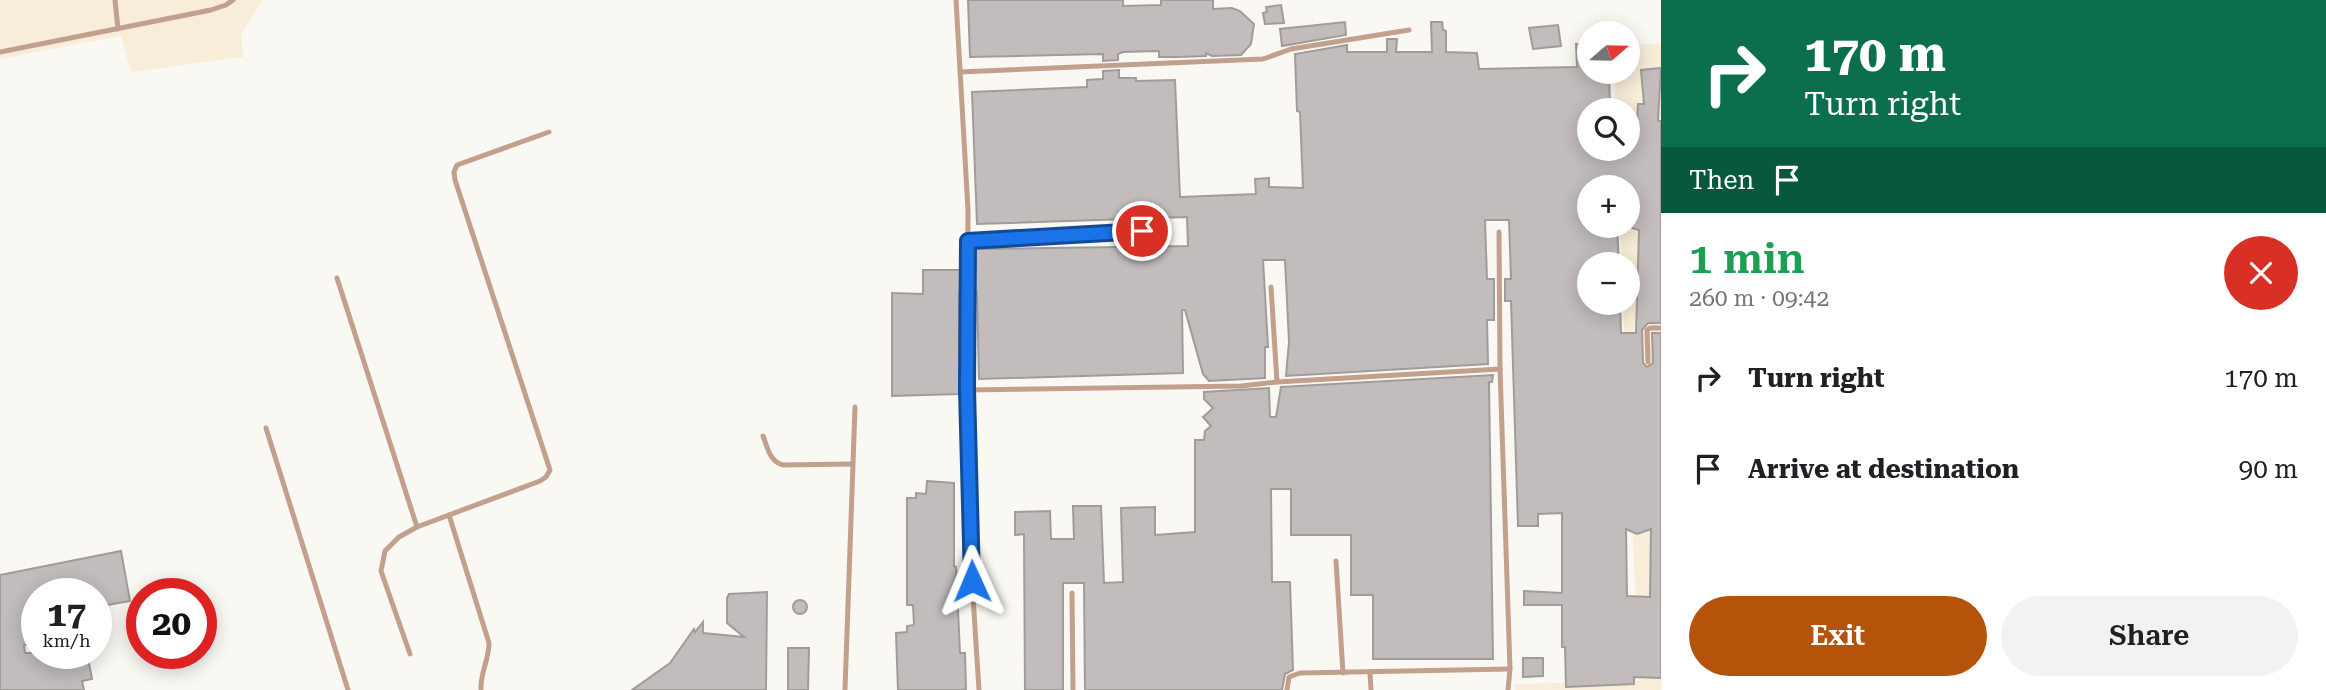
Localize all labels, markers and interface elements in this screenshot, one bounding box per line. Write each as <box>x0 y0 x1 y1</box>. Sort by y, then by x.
north arrow <box>1577 21 1640 84</box>
map controls <box>1577 21 1640 315</box>
text: 170 m <box>1804 26 1946 83</box>
icon: right <box>1689 28 1780 119</box>
text: Turn right <box>1804 85 1961 123</box>
button: search <box>1577 98 1640 161</box>
icon: arrive <box>1768 161 1806 199</box>
text: Then <box>1689 165 1754 195</box>
button: + <box>1577 175 1640 238</box>
pin <box>1112 201 1172 261</box>
icon: arrive <box>1123 212 1161 250</box>
text: 1 min <box>1689 234 1805 283</box>
button: close <box>2224 236 2298 310</box>
button: − <box>1577 252 1640 315</box>
text: 260 m · 09:42 <box>1689 285 1829 312</box>
icon: right <box>1689 359 1727 397</box>
text: Turn right <box>1748 363 1884 393</box>
text: 170 m <box>2224 363 2298 393</box>
icon: arrive <box>1689 450 1727 488</box>
text: Arrive at destination <box>1748 454 2019 484</box>
text: 90 m <box>2239 454 2298 484</box>
position arrow <box>935 544 1009 618</box>
speed limit sign: 20 <box>126 578 217 669</box>
text: 17 <box>47 594 86 635</box>
button: Exit <box>1689 596 1987 676</box>
button: Share <box>2001 596 2298 676</box>
text: km/h <box>42 630 91 651</box>

